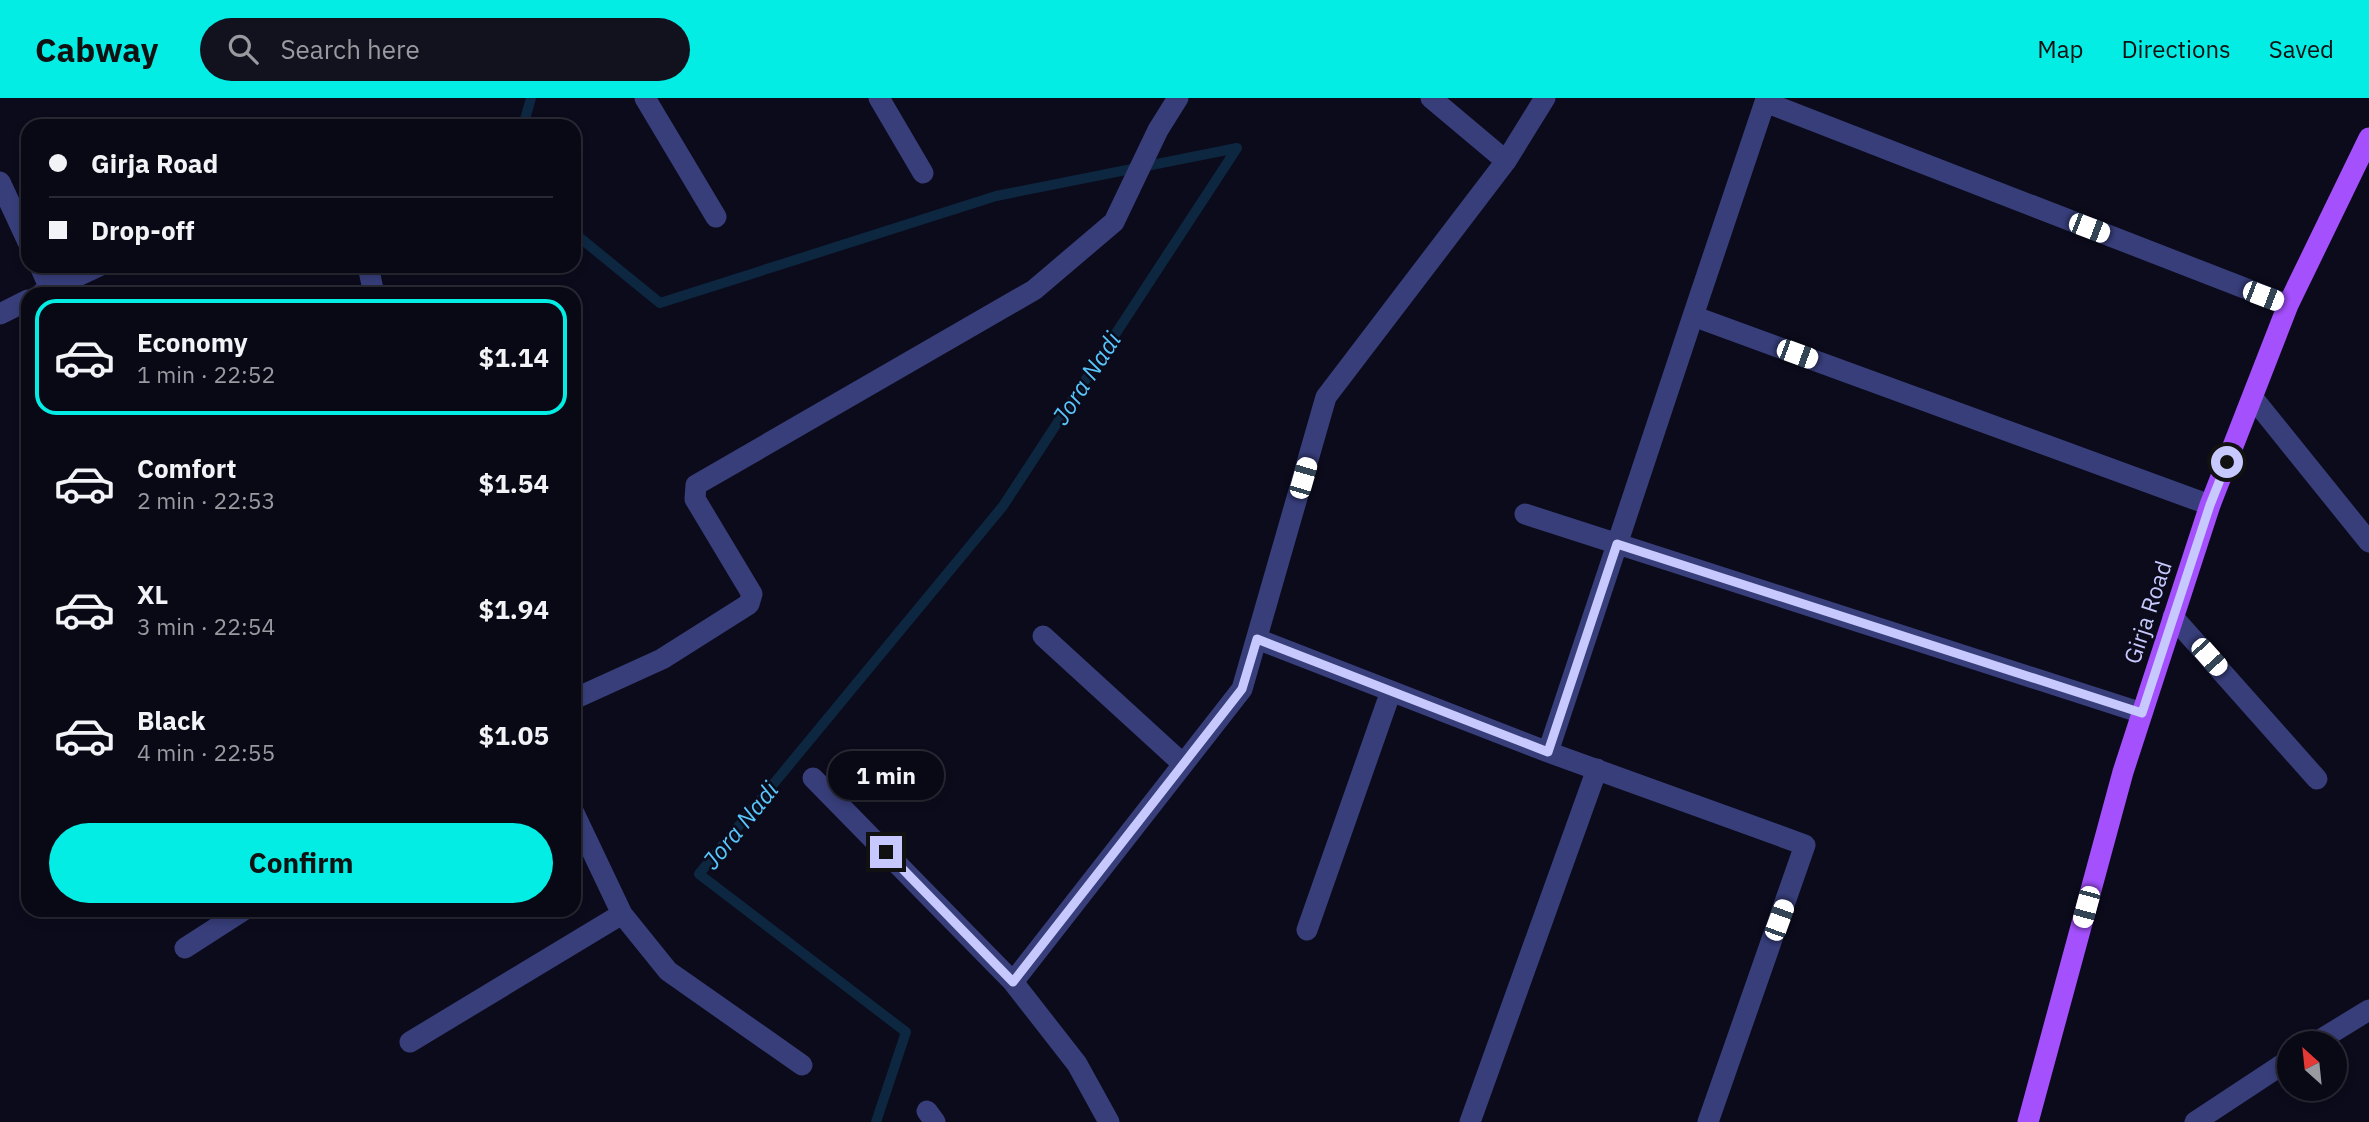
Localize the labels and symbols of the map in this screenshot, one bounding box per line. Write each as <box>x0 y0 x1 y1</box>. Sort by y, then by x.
car <box>2066 211 2113 245</box>
car <box>2240 279 2287 313</box>
water label: Jora Nadi <box>1044 325 1128 430</box>
car <box>1774 337 1821 371</box>
route start <box>2211 446 2243 478</box>
car <box>1288 455 1319 501</box>
street label: Girja Road <box>2116 557 2178 667</box>
car <box>2188 634 2231 680</box>
callout: 1 min <box>828 750 944 800</box>
water label: Jora Nadi <box>695 774 786 875</box>
route end <box>870 836 902 868</box>
car <box>2071 884 2102 930</box>
car <box>1762 897 1797 943</box>
north arrow <box>2277 1031 2347 1101</box>

